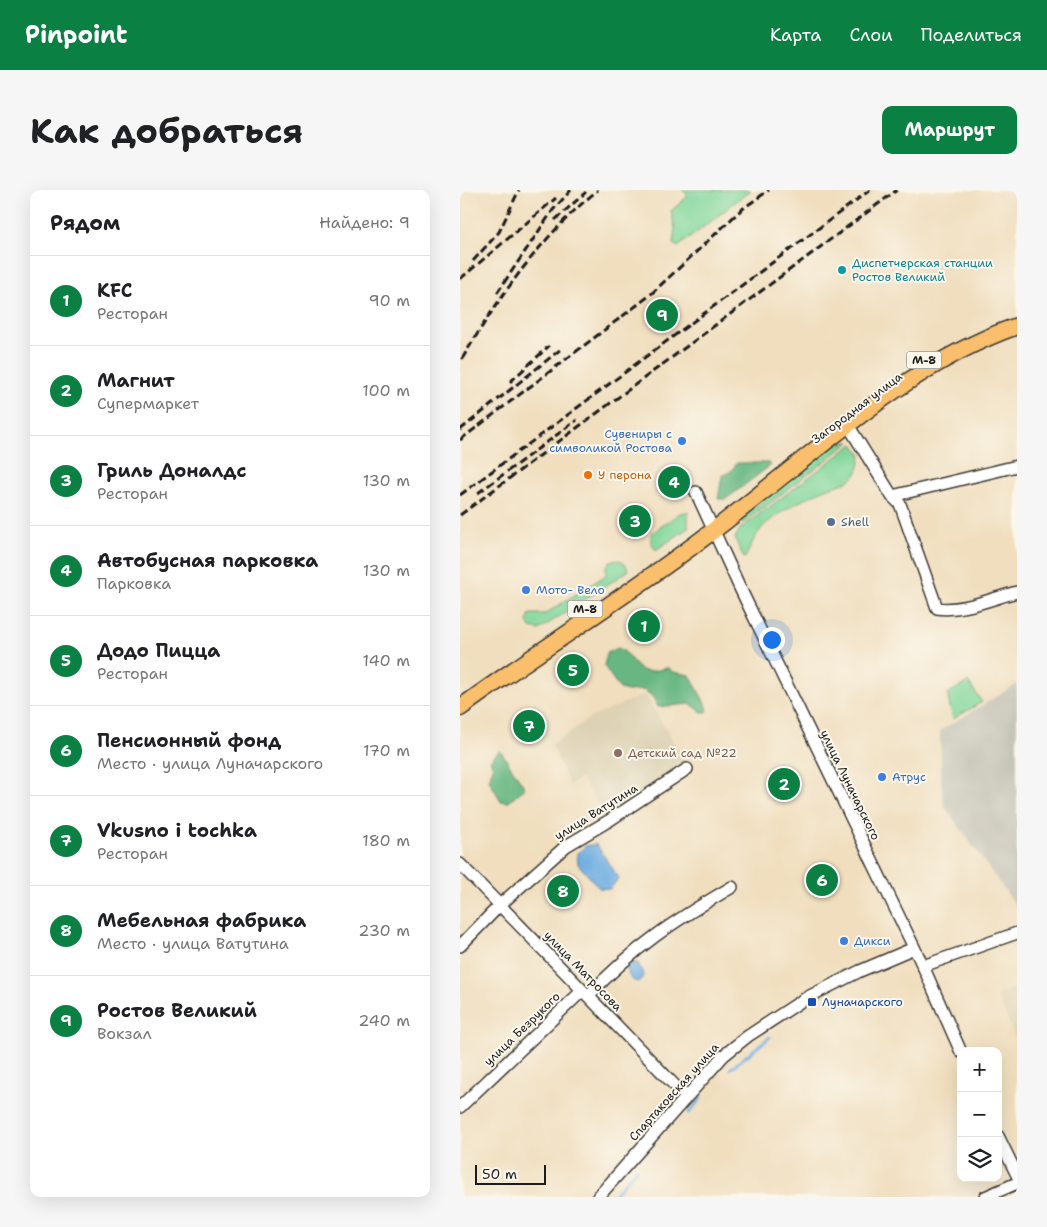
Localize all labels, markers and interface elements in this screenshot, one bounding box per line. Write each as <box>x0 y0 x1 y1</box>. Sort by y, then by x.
text: Pinpoint <box>25 19 127 51</box>
text: Карта <box>770 23 821 47</box>
text: Слои <box>849 23 893 47</box>
text: Поделиться <box>921 23 1022 47</box>
button: Маршрут <box>882 106 1017 154</box>
text: Как добраться <box>30 107 303 154</box>
text: Рядом <box>50 209 120 237</box>
text: Найдено: 9 <box>319 212 410 233</box>
place label: Диспетчерская станции Ростов Великий <box>852 255 993 285</box>
marker: Диспетчерская станции Ростов Великий <box>836 264 848 276</box>
text: KFC <box>97 278 133 303</box>
text: 1 <box>62 290 70 311</box>
text: 90 m <box>369 290 410 311</box>
pin: 9 <box>646 296 678 334</box>
text: Ресторан <box>97 303 168 324</box>
road number: М-8 <box>906 352 942 368</box>
text: Магнит <box>97 368 175 393</box>
street label: Загородная улица <box>809 368 906 447</box>
text: 2 <box>60 380 72 401</box>
text: 100 m <box>362 380 410 401</box>
text: Супермаркет <box>97 393 199 414</box>
place label: Сувениры с символикой Ростова <box>549 426 673 456</box>
marker: Сувениры с символикой Ростова <box>676 435 688 447</box>
text: Гриль Доналдс <box>97 458 247 483</box>
pin: 4 <box>658 463 690 501</box>
place label: У перона <box>598 467 652 483</box>
marker: У перона <box>582 469 594 481</box>
text: 3 <box>60 470 72 491</box>
text: 130 m <box>363 470 410 491</box>
text: Ресторан <box>97 483 168 504</box>
pin: 3 <box>619 502 651 540</box>
place label: Shell <box>841 514 869 530</box>
marker: Shell <box>825 516 837 528</box>
text: Автобусная парковка <box>97 548 318 573</box>
text: 4 <box>60 560 72 581</box>
text: 130 m <box>363 560 410 581</box>
text: Парковка <box>97 573 171 594</box>
place label: Мото- Вело <box>536 582 605 598</box>
marker: Мото- Вело <box>520 584 532 596</box>
road number: М-8 <box>568 600 602 618</box>
pin: 1 <box>628 607 660 645</box>
your location <box>759 627 785 653</box>
text: Додо Пицца <box>97 638 220 663</box>
text: 5 <box>61 650 71 671</box>
text: 140 m <box>363 650 410 671</box>
pin: 5 <box>557 651 589 689</box>
text: Ресторан <box>97 663 168 684</box>
pin: 7 <box>513 707 545 745</box>
street label: улица Луначарского <box>816 727 884 843</box>
text: Пенсионный фонд <box>97 728 281 753</box>
text: 6 <box>60 740 72 761</box>
text: 170 m <box>363 740 410 761</box>
place label: Детский сад №22 <box>628 745 737 761</box>
marker: Детский сад №22 <box>612 747 624 759</box>
text: Место · улица Луначарского <box>97 753 323 774</box>
pin: 2 <box>768 765 800 803</box>
place label: Атрус <box>892 769 926 785</box>
marker: Атрус <box>876 771 888 783</box>
street label: улица Ватутина <box>551 780 641 844</box>
text: Vkusno i tochka <box>97 818 257 843</box>
text: 7 <box>60 830 72 851</box>
text: 180 m <box>362 830 410 851</box>
text: Ресторан <box>97 843 168 864</box>
pin: 6 <box>806 861 838 899</box>
pin: 8 <box>547 872 579 910</box>
text: Мебельная фабрика <box>97 908 306 933</box>
text: 8 <box>60 920 72 941</box>
text: 230 m <box>358 920 410 941</box>
street label: улица Матросова <box>540 927 626 1015</box>
text: Место · улица Ватутина <box>97 933 289 954</box>
place label: Дикси <box>854 933 891 949</box>
marker: Дикси <box>838 935 850 947</box>
street label: улица Безрукого <box>481 989 563 1069</box>
place label: Луначарского <box>822 994 903 1010</box>
marker: Луначарского <box>806 996 818 1008</box>
text: Ростов Великий <box>97 998 257 1023</box>
text: 9 <box>60 1010 72 1031</box>
text: 240 m <box>358 1010 410 1031</box>
text: Вокзал <box>97 1023 152 1044</box>
street label: Спартаковская улица <box>626 1039 723 1145</box>
map controls <box>957 1047 1002 1182</box>
button: + <box>957 1047 1002 1092</box>
button: − <box>957 1092 1002 1137</box>
button: layers <box>957 1137 1002 1182</box>
scale bar <box>475 1162 546 1185</box>
text: 50 m <box>482 1165 517 1183</box>

